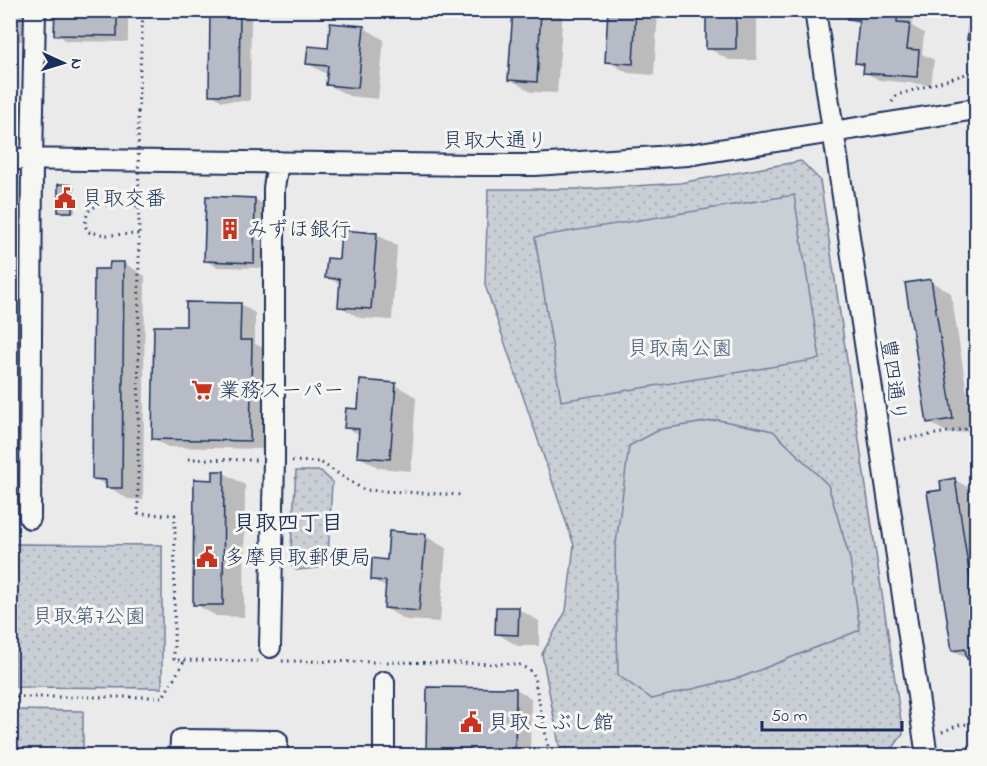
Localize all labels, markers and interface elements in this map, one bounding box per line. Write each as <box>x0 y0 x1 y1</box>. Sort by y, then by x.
north arrow <box>33 33 93 93</box>
text: N <box>64 58 88 70</box>
street label: 貝取大通り <box>443 127 548 157</box>
place label: 貝取交番 <box>82 185 166 215</box>
public building icon: 貝取交番 <box>53 186 77 210</box>
place label: みずほ銀行 <box>247 216 351 246</box>
building icon: みずほ銀行 <box>218 217 242 241</box>
park label: 貝取南公園 <box>628 335 733 365</box>
street label: 豊四通り <box>871 337 913 424</box>
place label: 業務スーパー <box>219 377 344 407</box>
supermarket icon: 業務スーパー <box>190 378 214 402</box>
district label: 貝取四丁目 <box>233 509 343 541</box>
place label: 多摩貝取郵便局 <box>224 544 371 574</box>
public building icon: 多摩貝取郵便局 <box>195 545 219 569</box>
park label: 貝取第7公園 <box>32 603 146 633</box>
scale bar <box>762 694 902 732</box>
text: 50 m <box>771 704 808 730</box>
place label: 貝取こぶし館 <box>488 709 614 739</box>
public building icon: 貝取こぶし館 <box>459 710 483 734</box>

